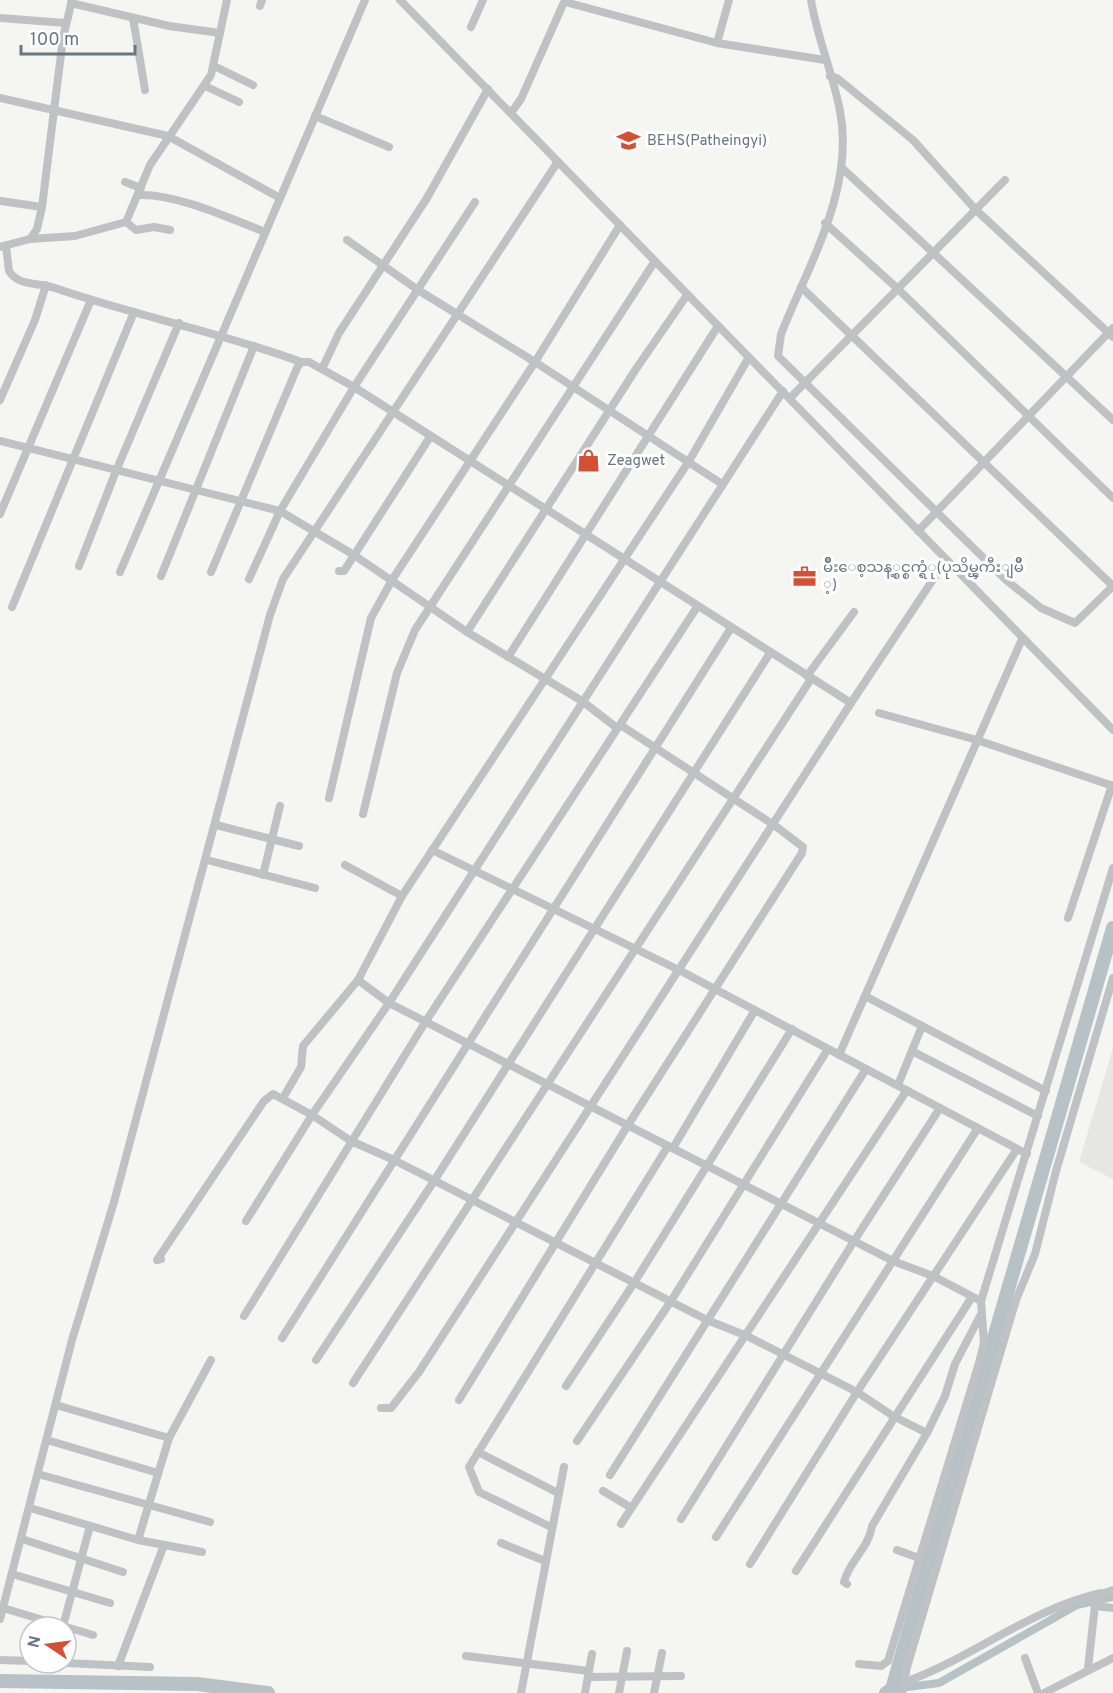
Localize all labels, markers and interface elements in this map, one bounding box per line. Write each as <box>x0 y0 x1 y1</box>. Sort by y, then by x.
scale bar <box>21 18 135 56</box>
text: 100 m <box>30 29 79 52</box>
school or university icon: BEHS(Patheingyi) <box>616 128 642 154</box>
place label: BEHS(Patheingyi) <box>647 132 767 151</box>
shop icon: Zeagwet <box>576 448 602 474</box>
place label: Zeagwet <box>607 452 665 471</box>
place label: မ်ိဳးေစ့သန့္စင္စက္ရံု(ပုသိမ္ၾကီးျမိဳ ့) <box>823 557 1024 595</box>
office icon: မ်ိဳးေစ့သန့္စင္စက္ရံု(ပုသိမ္ၾကီးျမိဳ ့) <box>792 564 818 590</box>
north arrow <box>18 1615 78 1675</box>
text: N <box>24 1634 46 1650</box>

